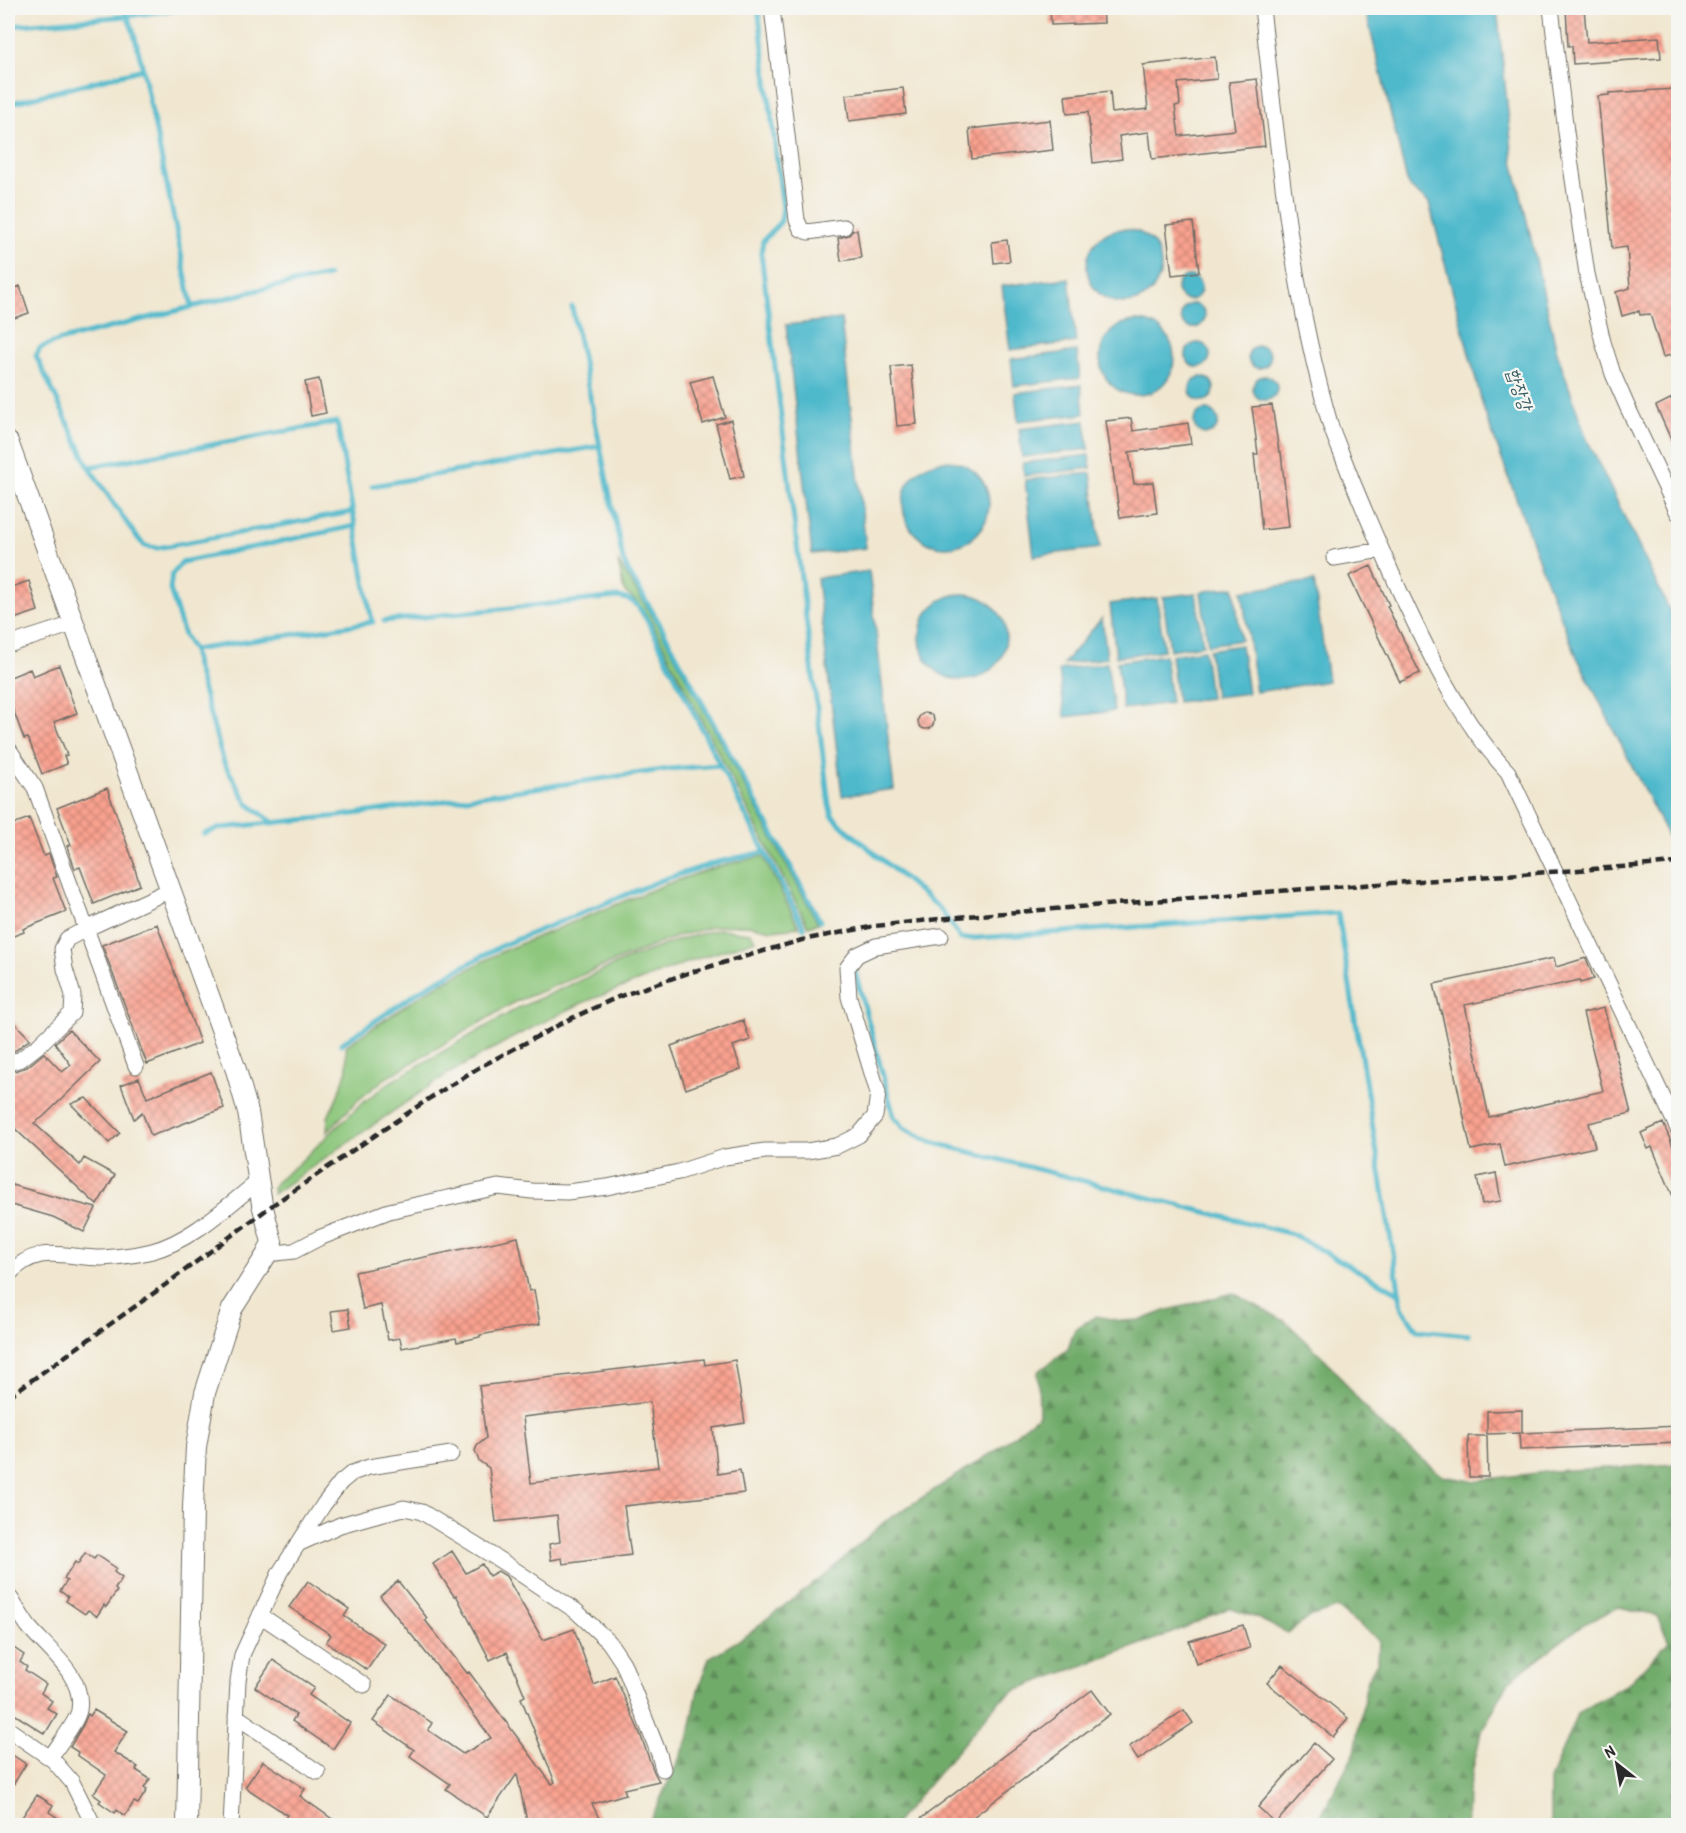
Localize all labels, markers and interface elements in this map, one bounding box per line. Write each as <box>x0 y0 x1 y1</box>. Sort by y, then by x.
water label: 합장강 <box>1501 364 1540 416</box>
north arrow <box>1587 1734 1647 1794</box>
text: N <box>1600 1739 1619 1763</box>

